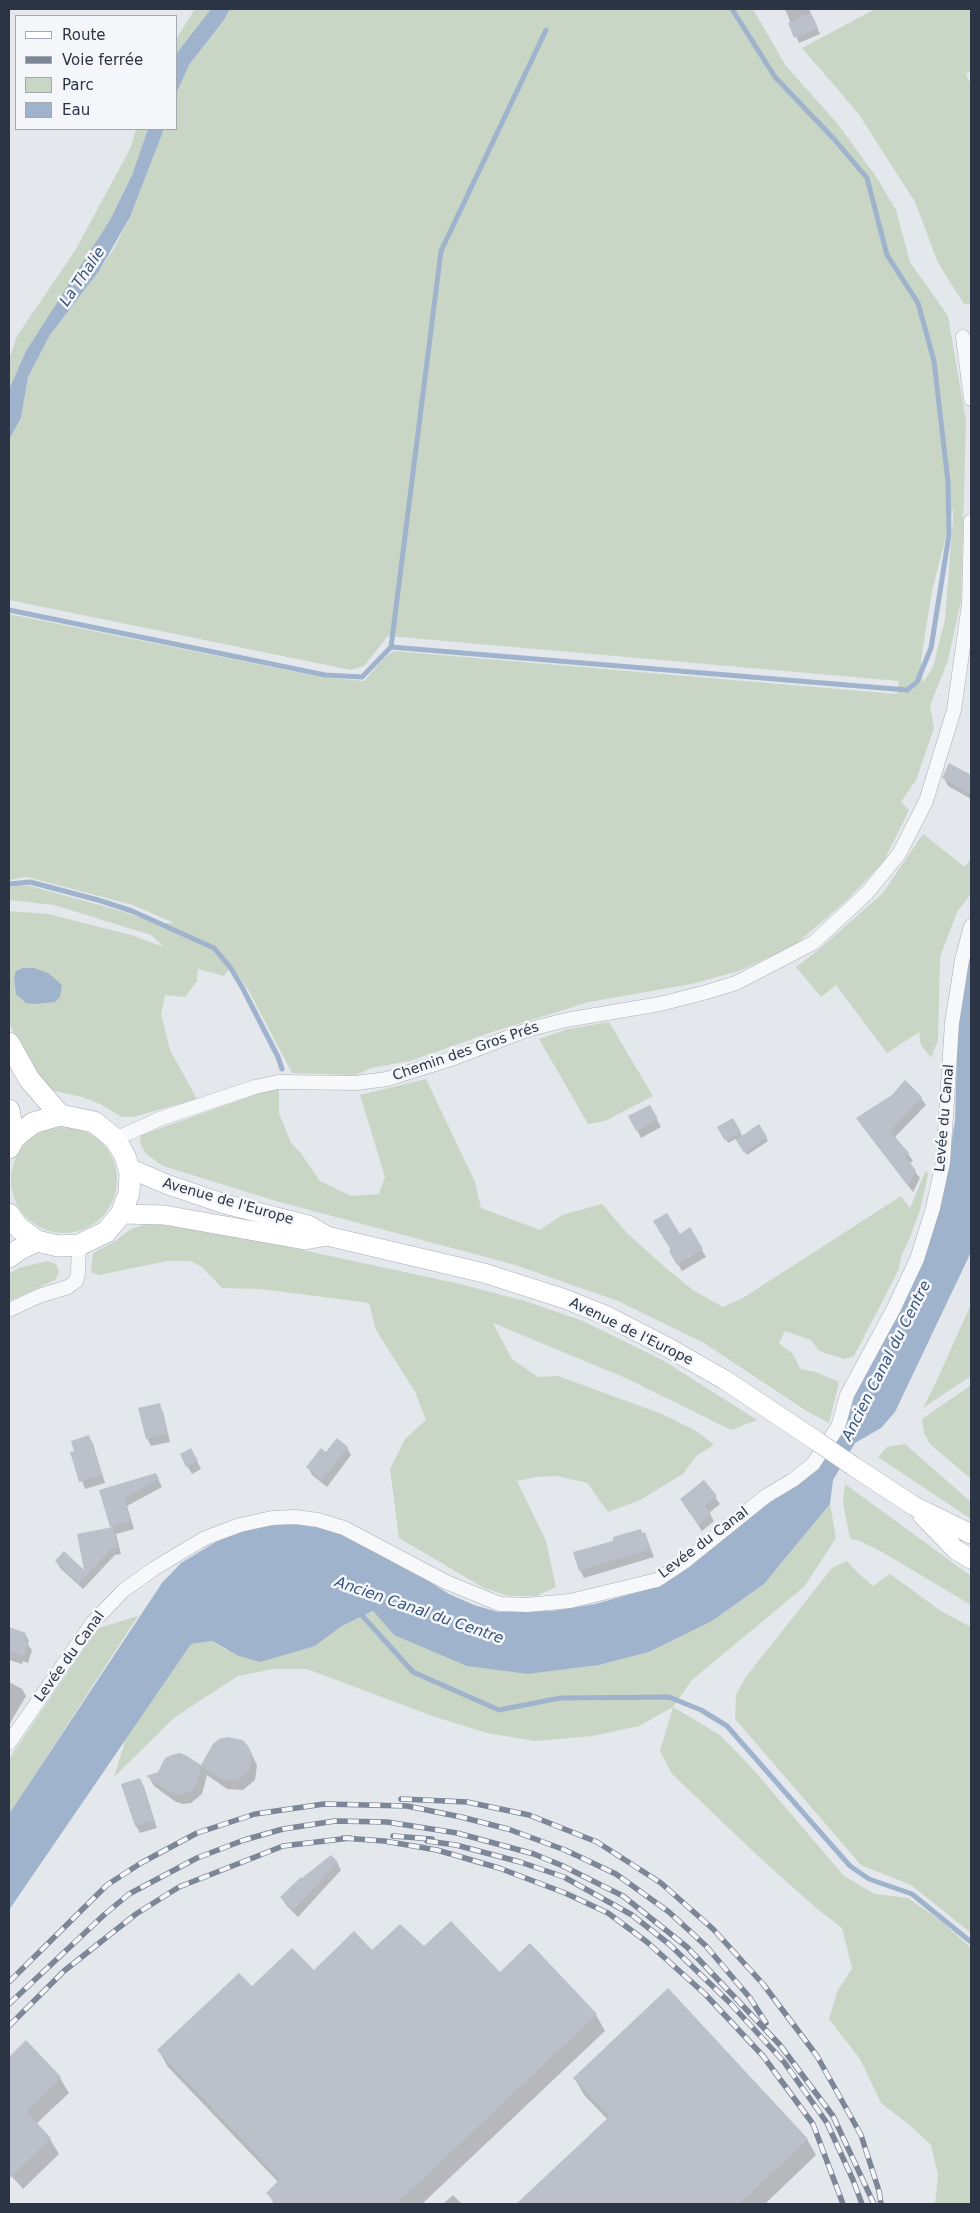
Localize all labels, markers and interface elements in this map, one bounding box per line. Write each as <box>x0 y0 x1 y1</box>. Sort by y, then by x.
legend <box>15 15 178 130</box>
text: Route <box>62 26 106 44</box>
text: Voie ferrée <box>62 51 143 69</box>
text: Parc <box>62 76 94 94</box>
text: Eau <box>62 101 90 119</box>
water label: La Thalie <box>57 244 109 310</box>
street label: Chemin des Gros Prés <box>391 1019 541 1085</box>
street label: Levée du Canal <box>932 1063 958 1173</box>
street label: Avenue de l'Europe <box>161 1175 295 1229</box>
water label: Ancien Canal du Centre <box>839 1278 935 1444</box>
street label: Avenue de l'Europe <box>566 1295 696 1369</box>
street label: Levée du Canal <box>656 1504 752 1582</box>
water label: Ancien Canal du Centre <box>332 1574 506 1648</box>
street label: Levée du Canal <box>31 1608 109 1706</box>

